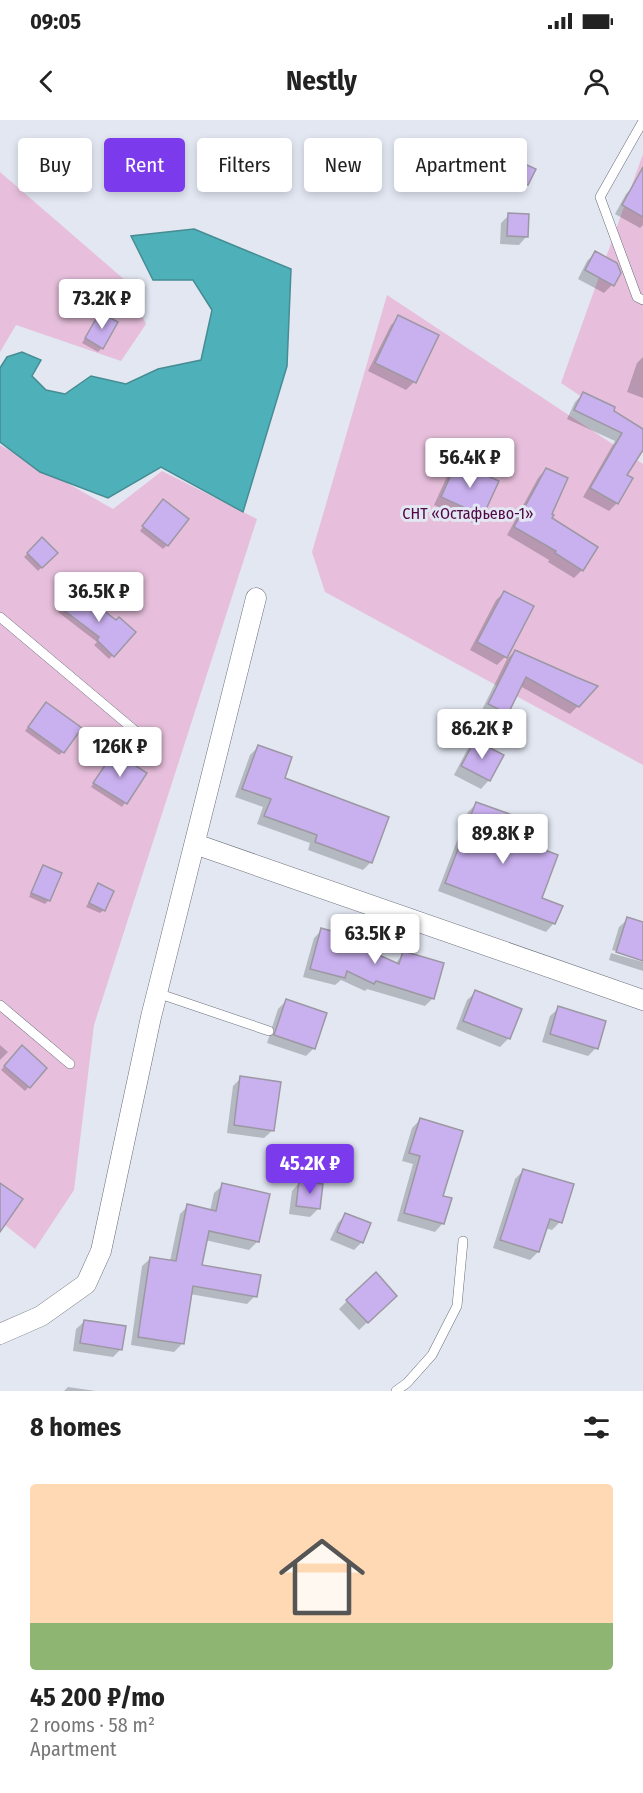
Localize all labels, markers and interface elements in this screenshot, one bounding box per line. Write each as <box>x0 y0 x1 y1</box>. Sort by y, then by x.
text: 09:05 <box>30 8 81 35</box>
icon: back <box>30 65 63 98</box>
text: Nestly <box>286 65 357 97</box>
icon: person <box>580 65 613 98</box>
chip: Buy <box>18 138 92 192</box>
chip: Rent <box>104 138 185 192</box>
chip: Filters <box>197 138 292 192</box>
chip: New <box>304 138 382 192</box>
chip: Apartment <box>394 138 527 192</box>
pin: 73.2K ₽ <box>47 279 157 330</box>
text: 73.2K ₽ <box>73 286 131 310</box>
pin: 56.4K ₽ <box>415 438 525 489</box>
text: 56.4K ₽ <box>439 445 501 469</box>
park label: СНТ «Остафьево-1» <box>402 504 534 523</box>
pin: 36.5K ₽ <box>44 572 154 623</box>
text: 36.5K ₽ <box>68 579 130 603</box>
pin: 86.2K ₽ <box>427 709 537 760</box>
text: 86.2K ₽ <box>451 716 513 740</box>
pin: 126K ₽ <box>71 727 169 778</box>
text: 126K ₽ <box>93 734 147 758</box>
pin: 89.8K ₽ <box>448 814 558 865</box>
text: 89.8K ₽ <box>472 821 534 845</box>
pin: 63.5K ₽ <box>320 914 430 965</box>
text: 63.5K ₽ <box>345 921 405 945</box>
pin: 45.2K ₽ <box>255 1144 365 1195</box>
text: 45.2K ₽ <box>280 1151 340 1175</box>
icon: filters <box>580 1411 613 1444</box>
text: 8 homes <box>30 1412 121 1443</box>
icon: home <box>268 1523 376 1631</box>
text: 45 200 ₽/mo <box>30 1682 165 1713</box>
text: 2 rooms · 58 m² <box>30 1713 155 1737</box>
text: Apartment <box>30 1737 117 1761</box>

